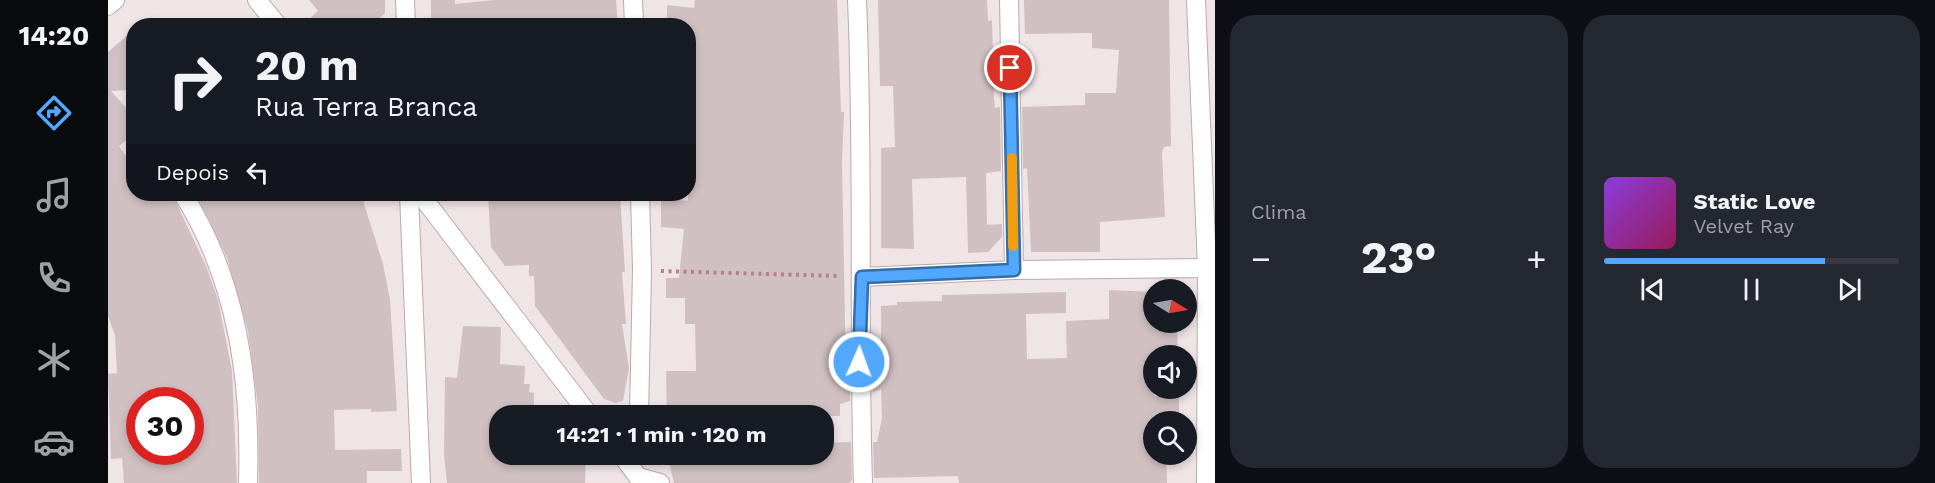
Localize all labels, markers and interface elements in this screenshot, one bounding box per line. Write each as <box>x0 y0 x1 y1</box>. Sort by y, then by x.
text: 14:20 <box>19 20 89 52</box>
text: 20 m <box>255 41 359 90</box>
icon: right <box>156 42 234 120</box>
pin <box>984 42 1035 93</box>
icon: arrive <box>993 51 1026 84</box>
text: Rua Terra Branca <box>255 91 478 123</box>
icon: directions <box>33 92 75 134</box>
icon: left <box>241 156 274 189</box>
text: Depois <box>156 160 229 185</box>
icon: music <box>33 174 75 216</box>
text: Static Love <box>1694 189 1816 214</box>
text: Clima <box>1251 200 1307 224</box>
text: Velvet Ray <box>1694 214 1794 238</box>
text: 23° <box>1361 231 1437 284</box>
text: − <box>1251 239 1271 278</box>
text: + <box>1527 239 1547 278</box>
icon: phone <box>33 257 75 299</box>
icon: previous <box>1636 273 1669 306</box>
icon: pause <box>1735 273 1768 306</box>
icon: next <box>1833 273 1866 306</box>
north arrow <box>1143 279 1197 333</box>
map controls <box>1143 279 1197 465</box>
position arrow <box>827 330 891 394</box>
icon: climate <box>33 339 75 381</box>
button: sound <box>1143 345 1197 399</box>
speed limit sign: 30 <box>126 387 204 465</box>
button: search <box>1143 411 1197 465</box>
icon: car <box>33 421 75 463</box>
text: 14:21 · 1 min · 120 m <box>556 422 767 447</box>

